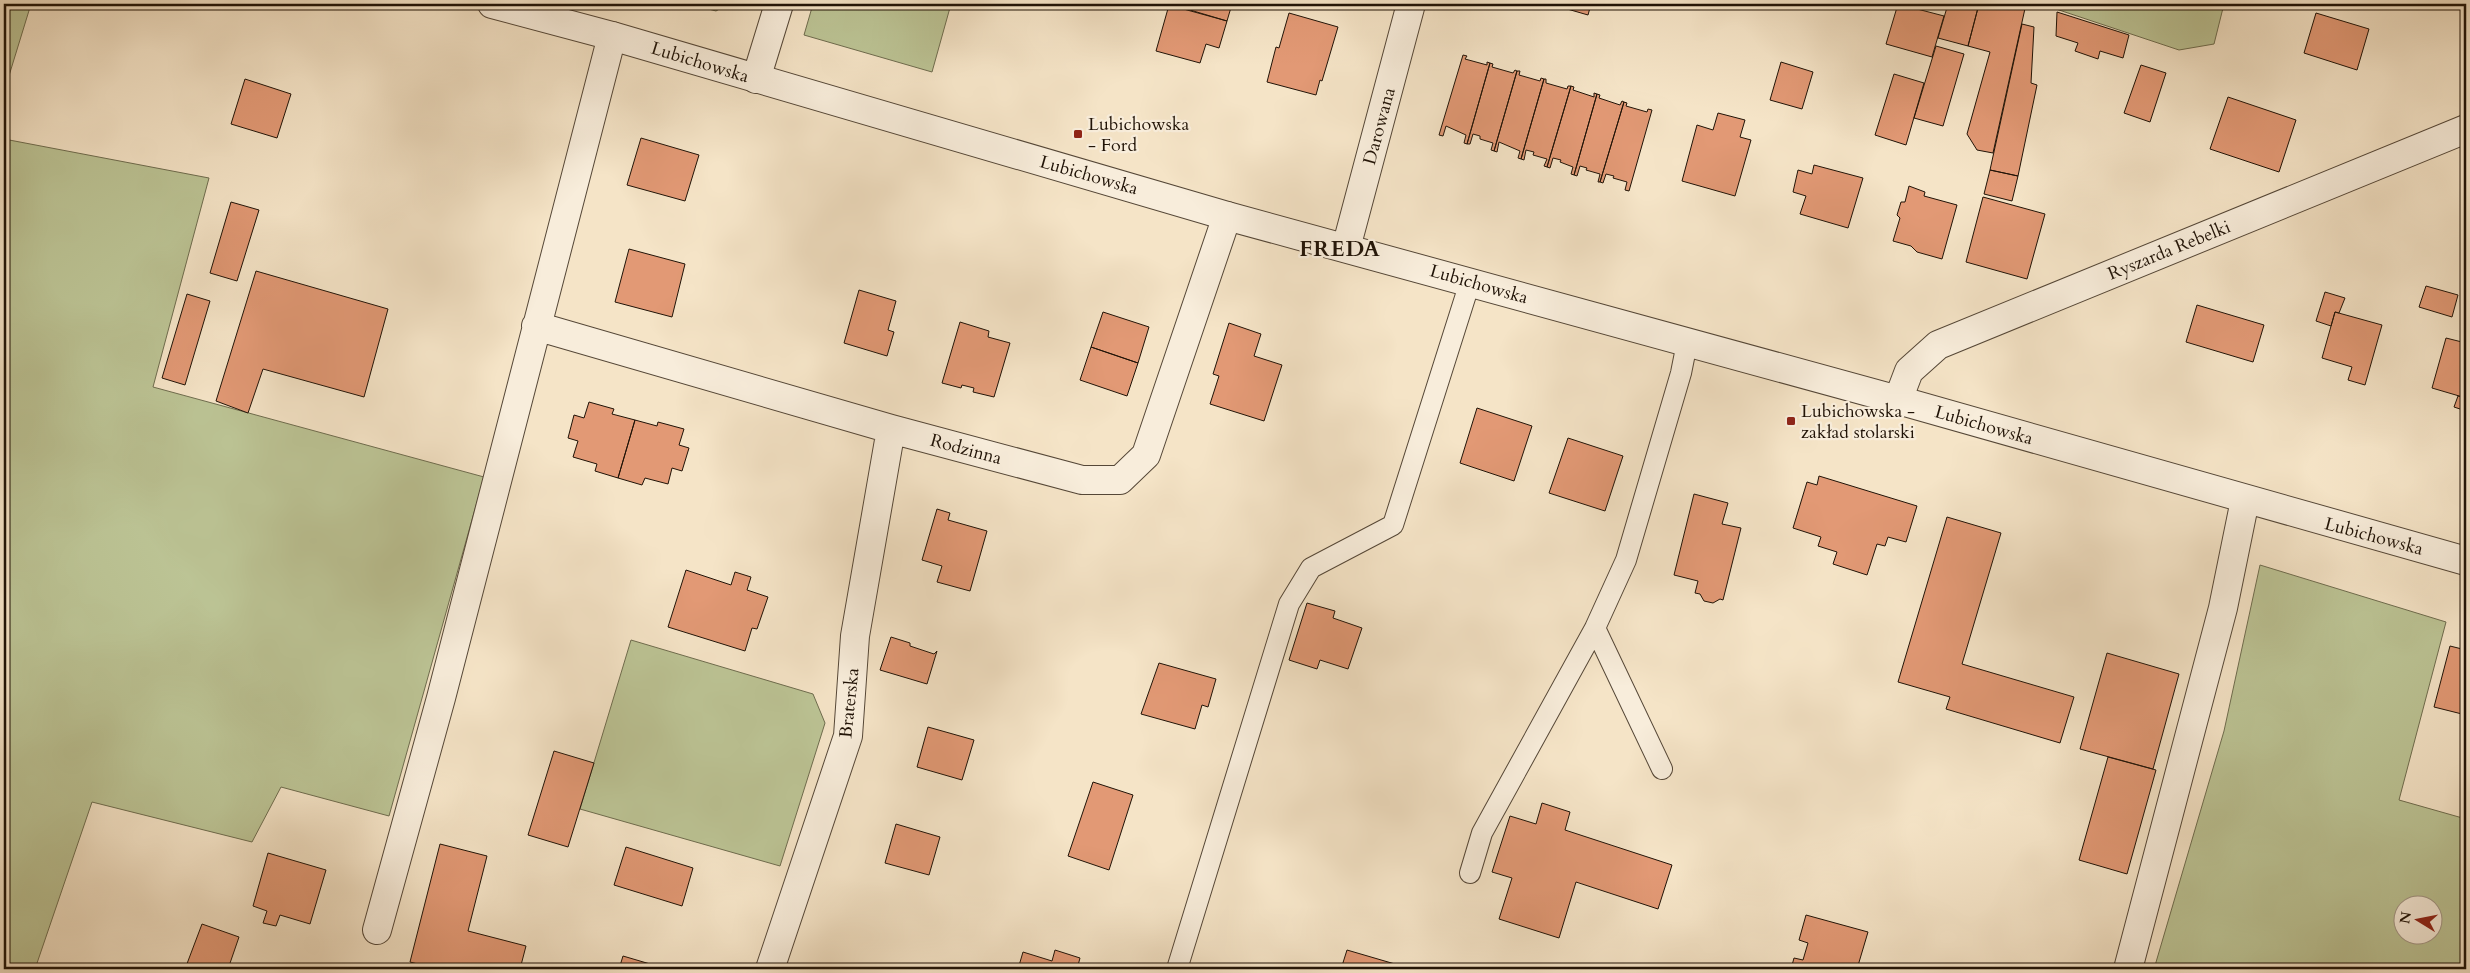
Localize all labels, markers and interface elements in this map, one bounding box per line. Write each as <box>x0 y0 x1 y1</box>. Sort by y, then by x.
street label: Lubichowska <box>648 36 752 89</box>
street label: Darowana <box>1357 85 1402 167</box>
place label: Lubichowska - Ford <box>1088 112 1189 158</box>
marker: Lubichowska - Ford <box>1072 128 1084 140</box>
street label: Lubichowska <box>1037 150 1141 202</box>
street label: Ryszarda Rebelki <box>2104 214 2234 286</box>
district label: FREDA <box>1299 234 1381 264</box>
street label: Lubichowska <box>1427 259 1531 311</box>
place label: Lubichowska - zakład stolarski <box>1801 399 1915 445</box>
street label: Lubichowska <box>1932 400 2036 452</box>
marker: Lubichowska - zakład stolarski <box>1785 415 1797 427</box>
street label: Rodzinna <box>927 428 1005 471</box>
street label: Lubichowska <box>2322 511 2426 562</box>
street label: Braterska <box>833 667 866 739</box>
north arrow <box>2392 896 2442 946</box>
text: N <box>2395 910 2416 925</box>

